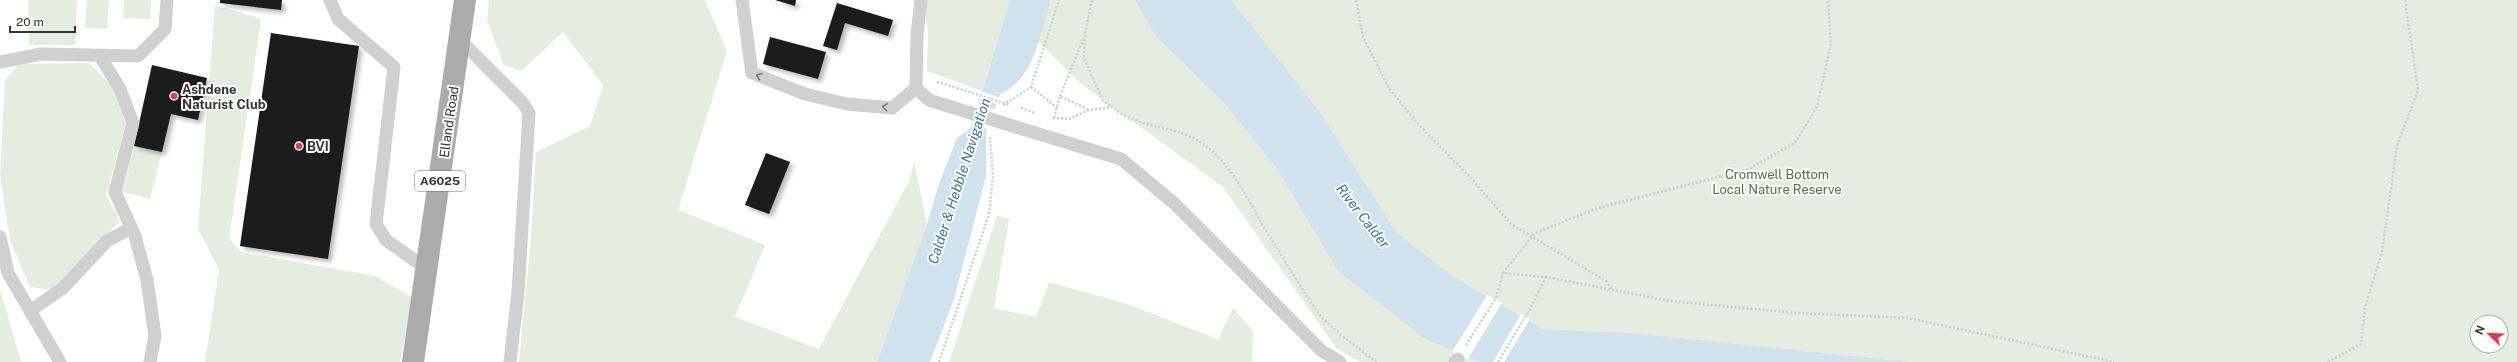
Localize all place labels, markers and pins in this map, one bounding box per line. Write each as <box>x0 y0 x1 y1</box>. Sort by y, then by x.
place label: Ashdene Naturist Club <box>182 82 266 112</box>
marker: Ashdene Naturist Club <box>169 91 179 101</box>
place label: BVI <box>307 139 329 154</box>
marker: BVI <box>294 141 304 151</box>

